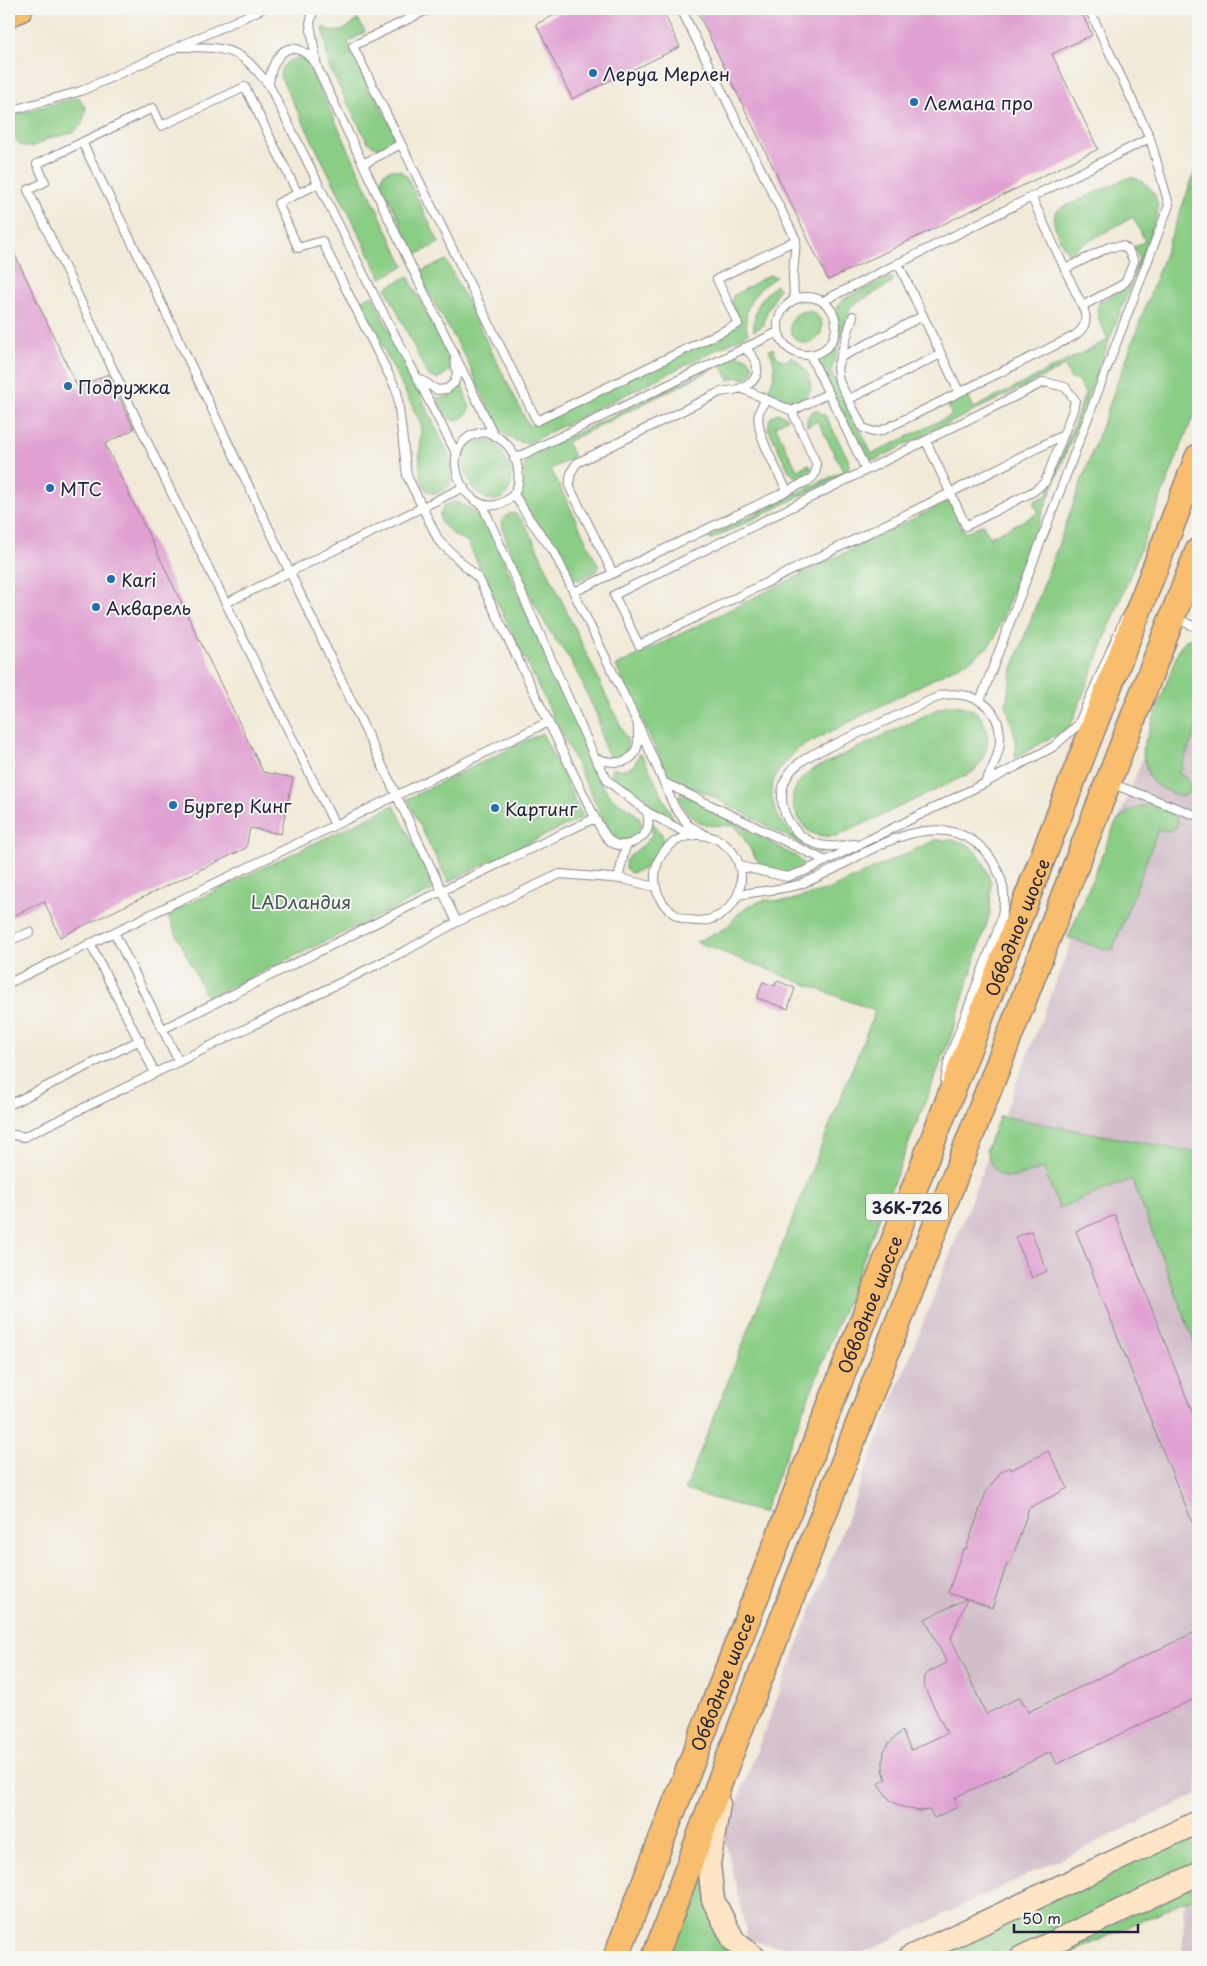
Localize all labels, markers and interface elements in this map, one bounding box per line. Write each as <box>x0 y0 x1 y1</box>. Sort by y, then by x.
place label: Леруа Мерлен <box>603 60 730 87</box>
marker: Леруа Мерлен <box>587 67 599 79</box>
place label: Лемана про <box>924 89 1033 116</box>
marker: Лемана про <box>908 96 920 108</box>
place label: Подружка <box>78 373 171 400</box>
marker: Подружка <box>62 380 74 392</box>
place label: МТС <box>60 475 102 502</box>
marker: МТС <box>44 482 56 494</box>
place label: Kari <box>121 566 157 593</box>
marker: Kari <box>105 573 117 585</box>
place label: Акварель <box>106 594 191 621</box>
marker: Акварель <box>90 601 102 613</box>
place label: Бургер Кинг <box>183 792 292 819</box>
place label: Картинг <box>505 795 578 822</box>
marker: Бургер Кинг <box>167 799 179 811</box>
marker: Картинг <box>489 802 501 814</box>
street label: Обводное шоссе <box>977 854 1056 1000</box>
park label: LADландия <box>251 888 351 915</box>
road number: 36К-726 <box>866 1194 948 1220</box>
street label: Обводное шоссе <box>830 1231 908 1377</box>
street label: Обводное шоссе <box>683 1609 761 1755</box>
scale bar <box>1014 1901 1138 1933</box>
text: 50 m <box>1022 1906 1061 1929</box>

